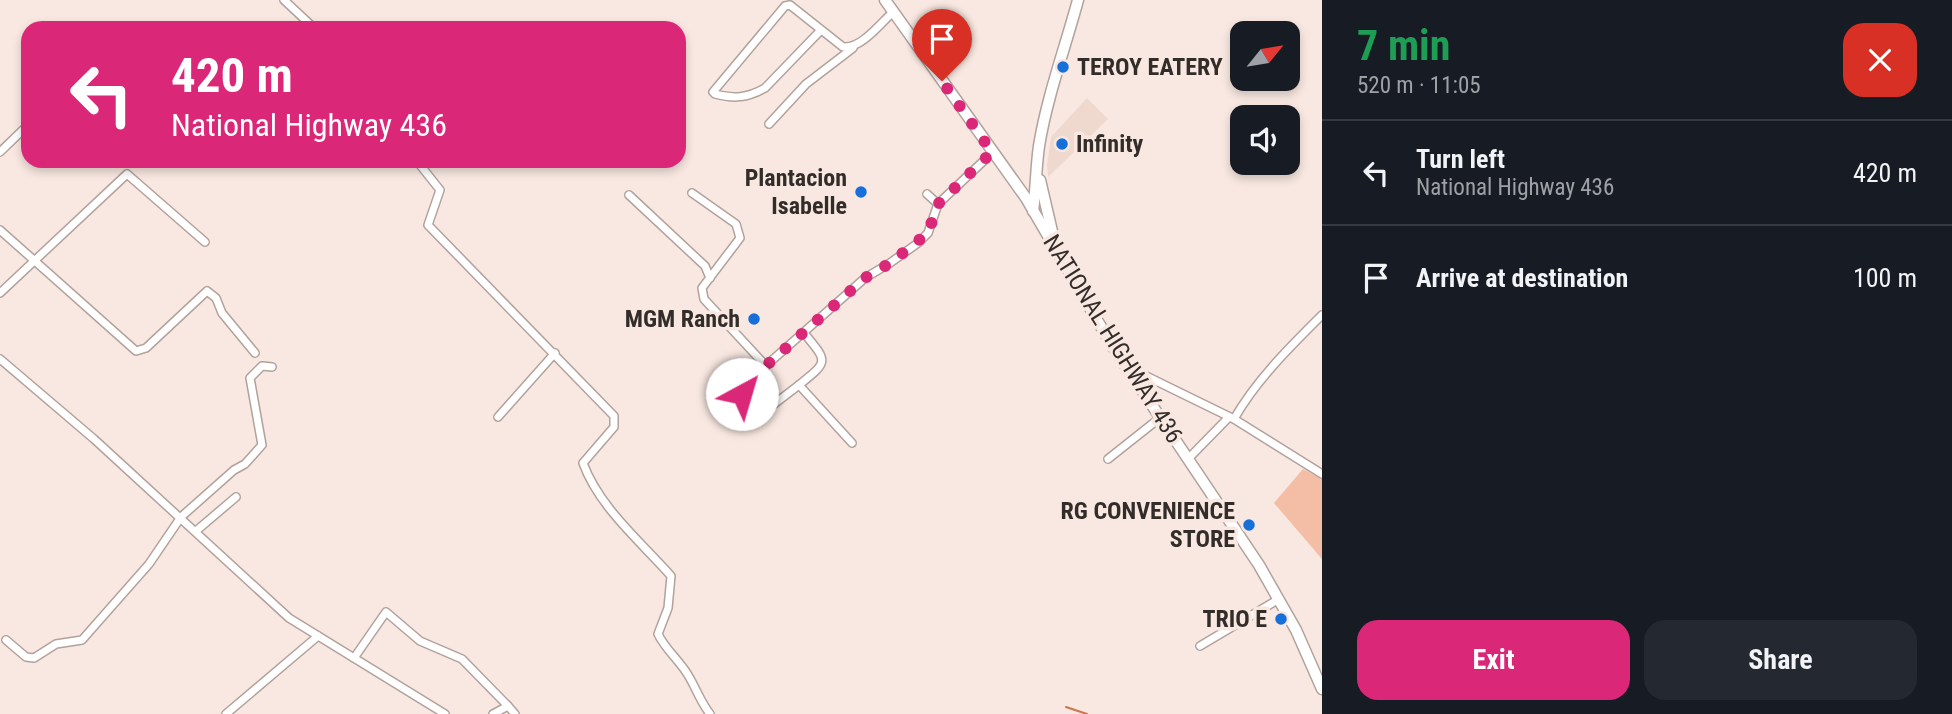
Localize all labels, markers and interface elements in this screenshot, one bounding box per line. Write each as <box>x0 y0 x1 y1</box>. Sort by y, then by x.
pin <box>912 9 972 81</box>
icon: arrive <box>923 20 961 58</box>
north arrow <box>1230 21 1300 91</box>
map controls <box>1230 21 1300 175</box>
text: 7 min <box>1357 21 1450 70</box>
button: close <box>1843 23 1917 97</box>
text: 420 m <box>171 47 293 104</box>
icon: left <box>56 49 147 140</box>
place label: TEROY EATERY <box>1077 53 1223 81</box>
marker: TEROY EATERY <box>1055 59 1071 75</box>
text: 520 m · 11:05 <box>1357 72 1481 99</box>
button: sound <box>1230 105 1300 175</box>
text: National Highway 436 <box>171 106 447 144</box>
place label: Infinity <box>1076 130 1144 158</box>
marker: Infinity <box>1054 136 1070 152</box>
text: Turn left <box>1416 144 1505 174</box>
icon: left <box>1357 154 1395 192</box>
text: 420 m <box>1853 158 1917 188</box>
place label: Plantacion Isabelle <box>745 164 847 220</box>
text: National Highway 436 <box>1416 174 1614 201</box>
marker: Plantacion Isabelle <box>853 184 869 200</box>
street label: NATIONAL HIGHWAY 436 <box>1037 230 1189 448</box>
icon: arrive <box>1357 259 1395 297</box>
text: Arrive at destination <box>1416 263 1628 293</box>
text: 100 m <box>1853 263 1917 293</box>
place label: MGM Ranch <box>625 305 740 333</box>
marker: MGM Ranch <box>746 311 762 327</box>
position arrow <box>705 357 779 431</box>
place label: RG CONVENIENCE STORE <box>1061 497 1235 553</box>
marker: RG CONVENIENCE STORE <box>1241 517 1257 533</box>
place label: TRIO E <box>1202 605 1267 633</box>
marker: TRIO E <box>1273 611 1289 627</box>
button: Exit <box>1357 620 1630 700</box>
button: Share <box>1644 620 1917 700</box>

